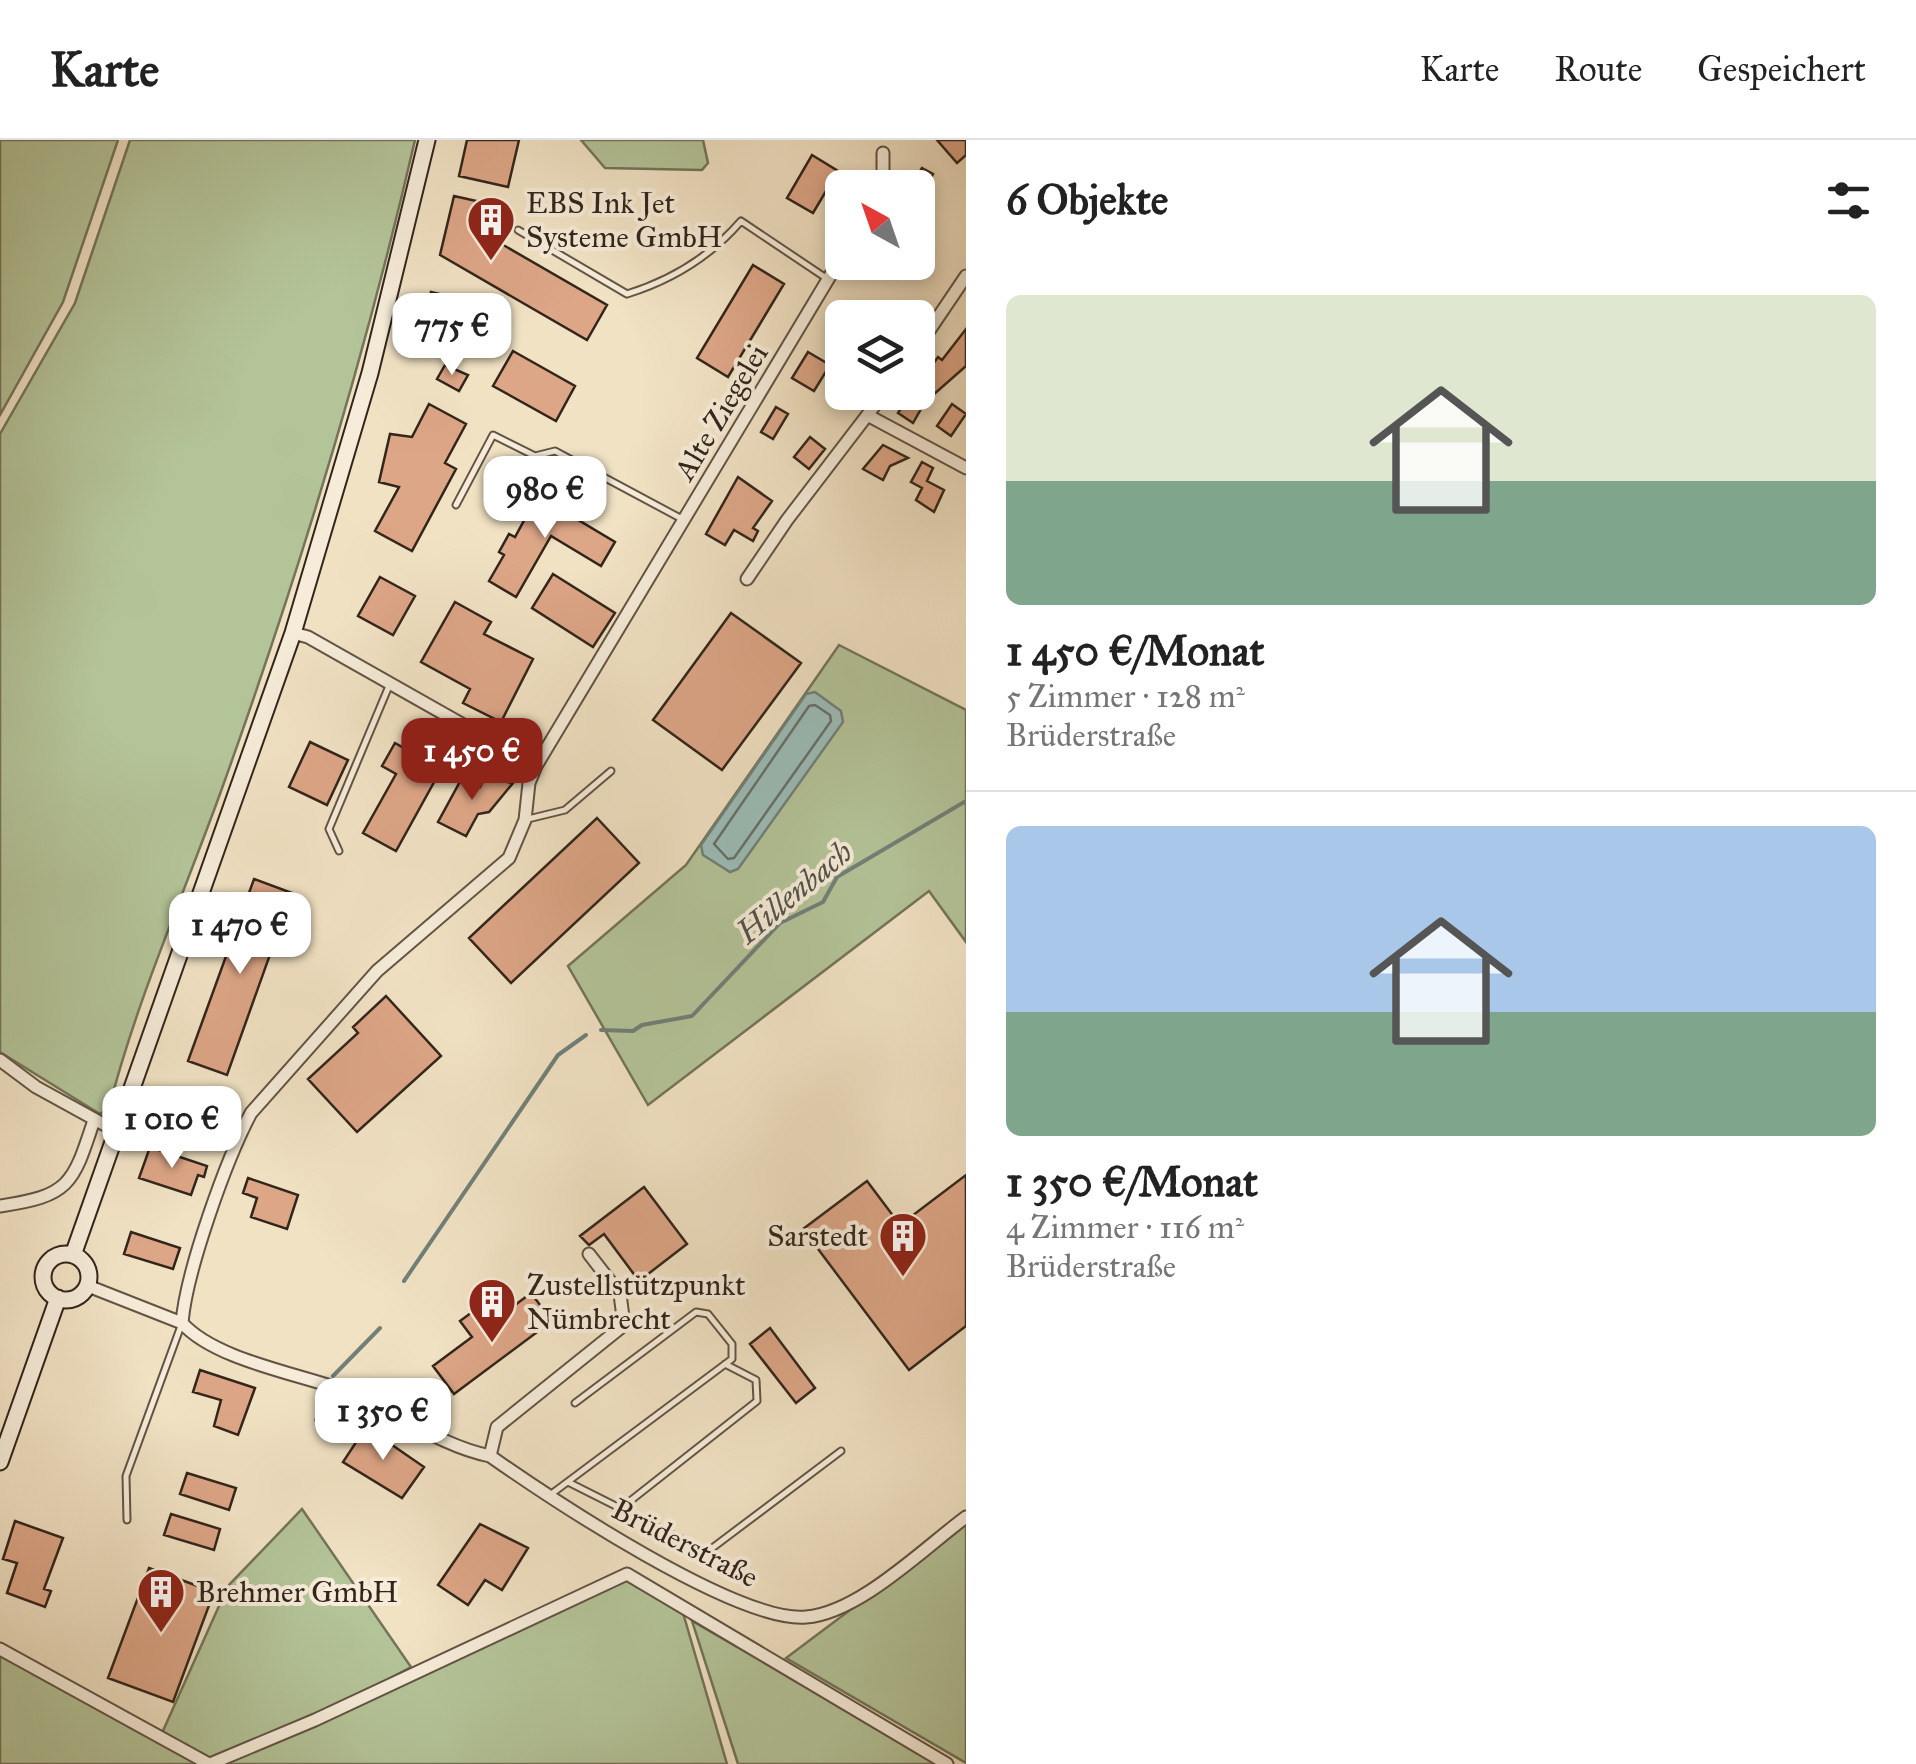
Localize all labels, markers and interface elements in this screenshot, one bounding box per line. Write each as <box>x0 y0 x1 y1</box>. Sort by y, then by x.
text: Karte <box>50 40 159 99</box>
text: Karte <box>1420 48 1499 91</box>
text: Route <box>1554 48 1642 91</box>
text: Gespeichert <box>1697 48 1866 91</box>
north arrow <box>825 170 935 280</box>
map controls <box>825 170 935 410</box>
icon: filters <box>1821 173 1876 228</box>
text: 6 Objekte <box>1006 174 1168 226</box>
place label: EBS Ink Jet Systeme GmbH <box>526 185 722 255</box>
building icon: EBS Ink Jet Systeme GmbH <box>465 194 517 262</box>
pin: 775 € <box>382 293 522 378</box>
button: layers <box>825 300 935 410</box>
text: 775 € <box>414 306 490 345</box>
street label: Alte Ziegelei <box>665 337 776 488</box>
icon: home <box>1351 360 1531 540</box>
pin: 980 € <box>475 456 615 541</box>
text: 980 € <box>505 469 585 508</box>
text: 1 450 €/Monat <box>1006 625 1264 677</box>
text: 5 Zimmer · 128 m² <box>1006 677 1245 716</box>
text: Brüderstraße <box>1006 716 1176 755</box>
pin: 1 450 € <box>380 718 564 803</box>
text: 1 450 € <box>423 731 521 770</box>
water label: Hillenbach <box>728 833 860 953</box>
icon: home <box>1351 891 1531 1071</box>
pin: 1 470 € <box>148 892 332 977</box>
text: 1 470 € <box>191 905 289 944</box>
pin: 1 010 € <box>80 1086 264 1171</box>
text: 1 010 € <box>124 1099 220 1138</box>
text: 1 350 €/Monat <box>1006 1156 1258 1208</box>
text: 4 Zimmer · 116 m² <box>1006 1208 1244 1247</box>
building icon: Sarstedt <box>877 1210 929 1278</box>
place label: Sarstedt <box>767 1218 868 1254</box>
text: Brüderstraße <box>1006 1247 1176 1286</box>
place label: Zustellstützpunkt Nümbrecht <box>527 1267 746 1337</box>
building icon: Zustellstützpunkt Nümbrecht <box>466 1276 518 1344</box>
pin: 1 350 € <box>291 1378 475 1463</box>
text: 1 350 € <box>337 1391 429 1430</box>
street label: Brüderstraße <box>606 1491 764 1595</box>
building icon: Brehmer GmbH <box>135 1566 187 1634</box>
place label: Brehmer GmbH <box>196 1574 398 1610</box>

